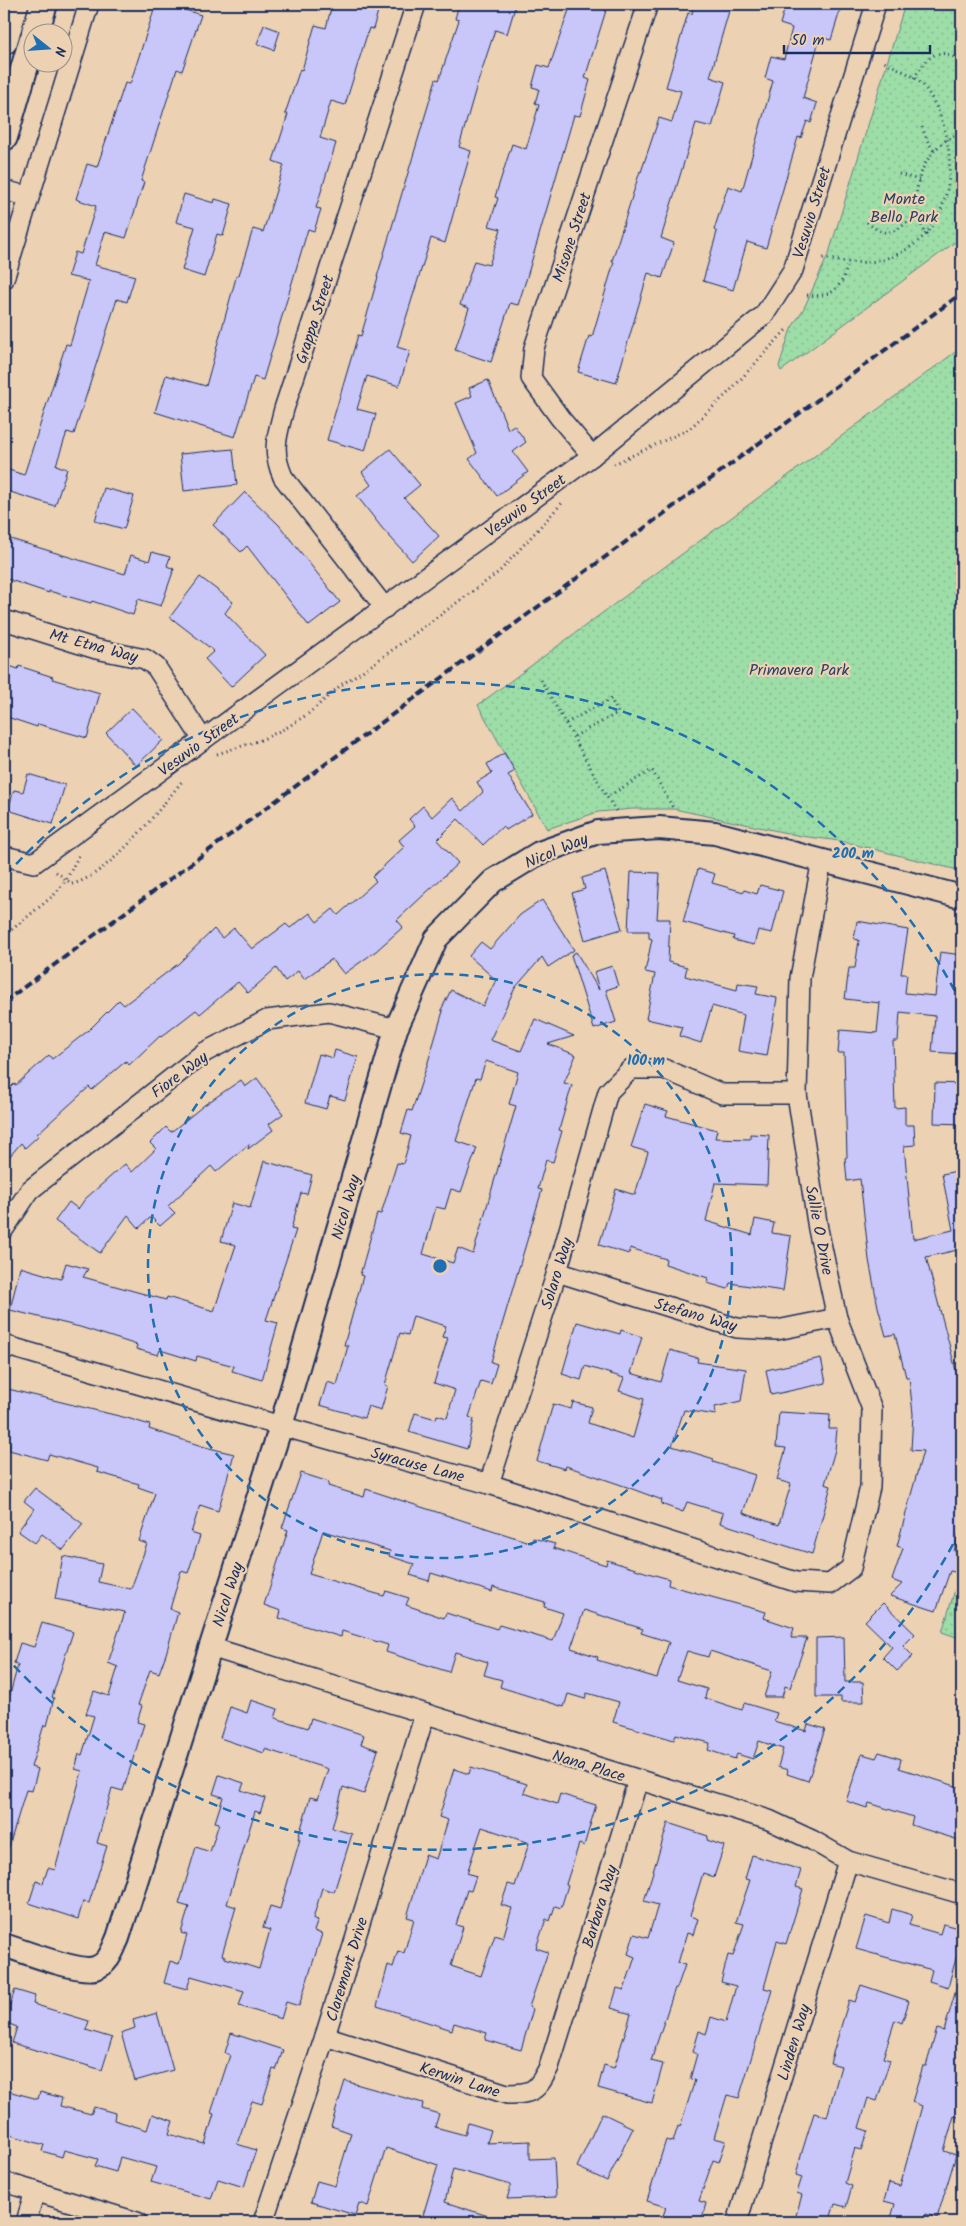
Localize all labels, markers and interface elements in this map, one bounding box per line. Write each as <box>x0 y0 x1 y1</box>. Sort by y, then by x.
north arrow <box>22 22 72 72</box>
scale bar <box>784 22 930 54</box>
text: 50 m <box>791 29 825 53</box>
text: N <box>48 44 71 59</box>
street label: Vesuvio Street <box>787 163 839 262</box>
park label: Monte Bello Park <box>870 187 938 230</box>
street label: Misone Street <box>546 189 599 286</box>
street label: Grappa Street <box>289 271 342 367</box>
street label: Vesuvio Street <box>480 468 572 544</box>
street label: Mt Etna Way <box>47 623 141 670</box>
park label: Primavera Park <box>749 658 850 683</box>
street label: Vesuvio Street <box>153 707 245 783</box>
street label: Nicol Way <box>521 827 593 876</box>
text: 200 m <box>832 842 874 866</box>
street label: Fiore Way <box>146 1045 214 1105</box>
text: 100 m <box>627 1049 665 1073</box>
street label: Nicol Way <box>325 1171 368 1243</box>
street label: Sallie O Drive <box>798 1183 839 1277</box>
street label: Solaro Way <box>535 1234 580 1312</box>
centre of rings <box>431 1257 449 1275</box>
street label: Stefano Way <box>651 1292 740 1339</box>
street label: Syracuse Lane <box>368 1441 467 1490</box>
street label: Nicol Way <box>206 1558 251 1630</box>
street label: Nana Place <box>549 1743 628 1789</box>
street label: Barbara Way <box>576 1861 625 1951</box>
street label: Claremont Drive <box>320 1914 375 2025</box>
street label: Linden Way <box>771 2001 818 2084</box>
street label: Kerwin Lane <box>416 2056 503 2105</box>

